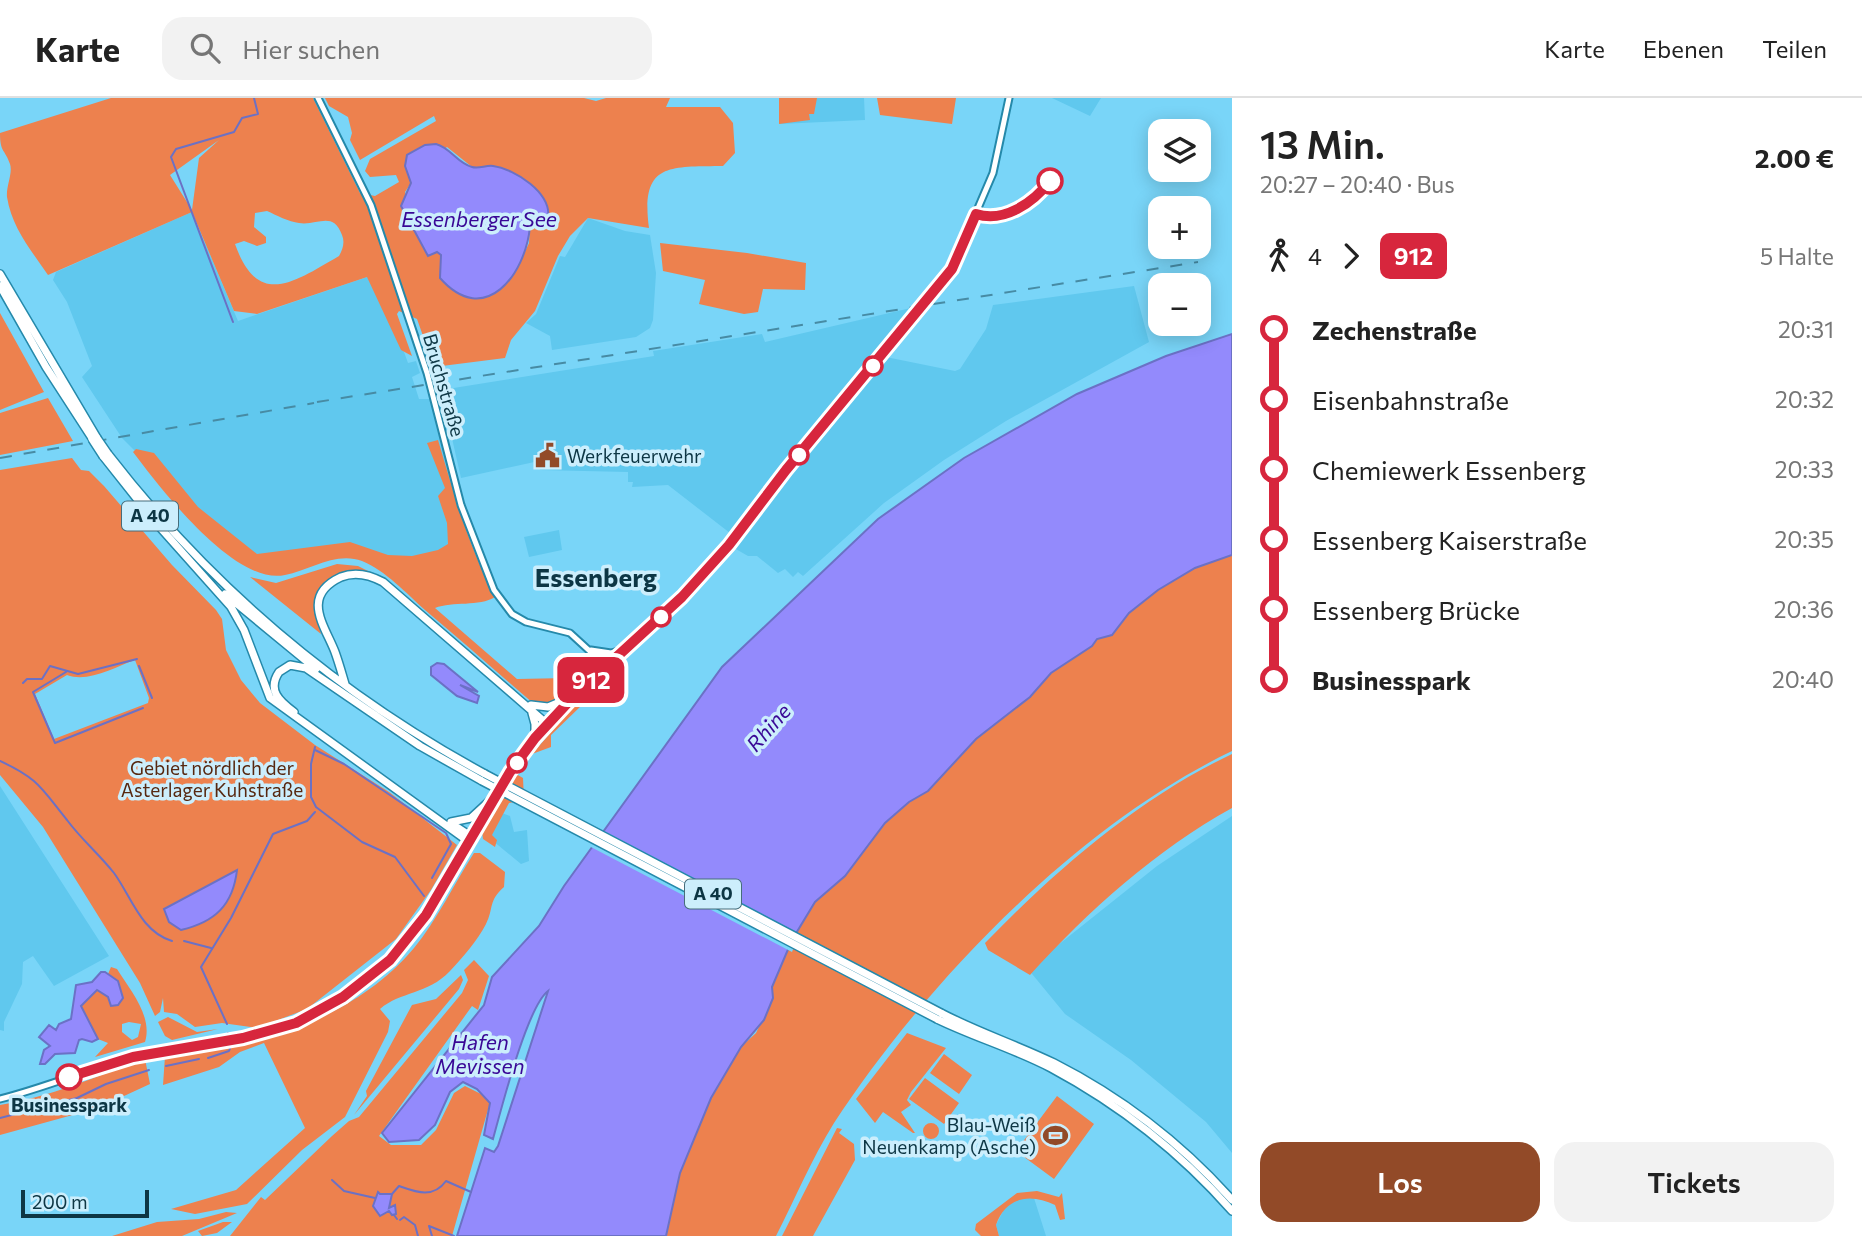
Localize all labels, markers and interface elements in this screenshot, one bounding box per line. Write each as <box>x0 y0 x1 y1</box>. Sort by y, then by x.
search box <box>162 17 652 80</box>
text: Karte <box>35 28 120 69</box>
icon: search <box>186 29 224 67</box>
text: Hier suchen <box>242 33 380 64</box>
text: Karte <box>1544 34 1605 63</box>
text: Ebenen <box>1643 34 1724 63</box>
text: Teilen <box>1762 34 1827 63</box>
map controls <box>1148 119 1211 336</box>
button: layers <box>1148 119 1211 182</box>
text: 13 Min. <box>1260 120 1385 167</box>
text: 2.00 € <box>1755 142 1834 173</box>
unlabelled marker <box>1037 168 1063 194</box>
text: 20:27 – 20:40 · Bus <box>1260 170 1455 198</box>
button: + <box>1148 196 1211 259</box>
water label: Essenberger See <box>401 206 557 231</box>
icon: walk <box>1260 237 1298 275</box>
icon: forward <box>1332 237 1370 275</box>
text: 912 <box>1394 241 1433 270</box>
text: 4 <box>1308 242 1322 270</box>
text: 5 Halte <box>1760 242 1834 270</box>
button: − <box>1148 273 1211 336</box>
text: Zechenstraße <box>1312 314 1477 345</box>
text: 20:31 <box>1778 315 1834 343</box>
street label: Bruchstraße <box>419 331 470 439</box>
unlabelled marker <box>863 356 883 376</box>
text: Eisenbahnstraße <box>1312 384 1509 415</box>
text: 20:32 <box>1775 385 1834 413</box>
public building icon: Werkfeuerwehr <box>533 442 561 470</box>
place label: Werkfeuerwehr <box>567 444 702 467</box>
unlabelled marker <box>789 445 809 465</box>
text: Chemiewerk Essenberg <box>1312 454 1586 485</box>
text: 20:33 <box>1775 455 1834 483</box>
road number: A 40 <box>122 502 178 530</box>
text: Essenberg Kaiserstraße <box>1312 524 1587 555</box>
text: 20:35 <box>1775 525 1834 553</box>
district label: Essenberg <box>535 561 657 592</box>
text: Essenberg Brücke <box>1312 594 1520 625</box>
text: 20:36 <box>1774 595 1834 623</box>
unlabelled marker <box>651 607 671 627</box>
line badge: 912 <box>551 657 631 703</box>
text: Businesspark <box>1312 664 1471 695</box>
text: 912 <box>571 665 611 694</box>
text: 20:40 <box>1772 665 1834 693</box>
water label: Rhine <box>741 698 795 756</box>
unlabelled marker <box>507 753 527 773</box>
park label: Gebiet nördlich der Asterlager Kuhstraße <box>121 756 303 801</box>
road number: A 40 <box>685 880 741 908</box>
water label: Hafen Mevissen <box>435 1029 525 1078</box>
marker: Businesspark <box>56 1064 82 1090</box>
place label: Businesspark <box>11 1093 127 1116</box>
place label: Blau-Weiß Neuenkamp (Asche) <box>862 1113 1036 1158</box>
sports icon: Blau-Weiß Neuenkamp (Asche) <box>1042 1122 1070 1150</box>
button: Los <box>1260 1142 1540 1222</box>
button: Tickets <box>1554 1142 1834 1222</box>
scale bar <box>21 1187 149 1219</box>
text: 200 m <box>32 1190 88 1213</box>

